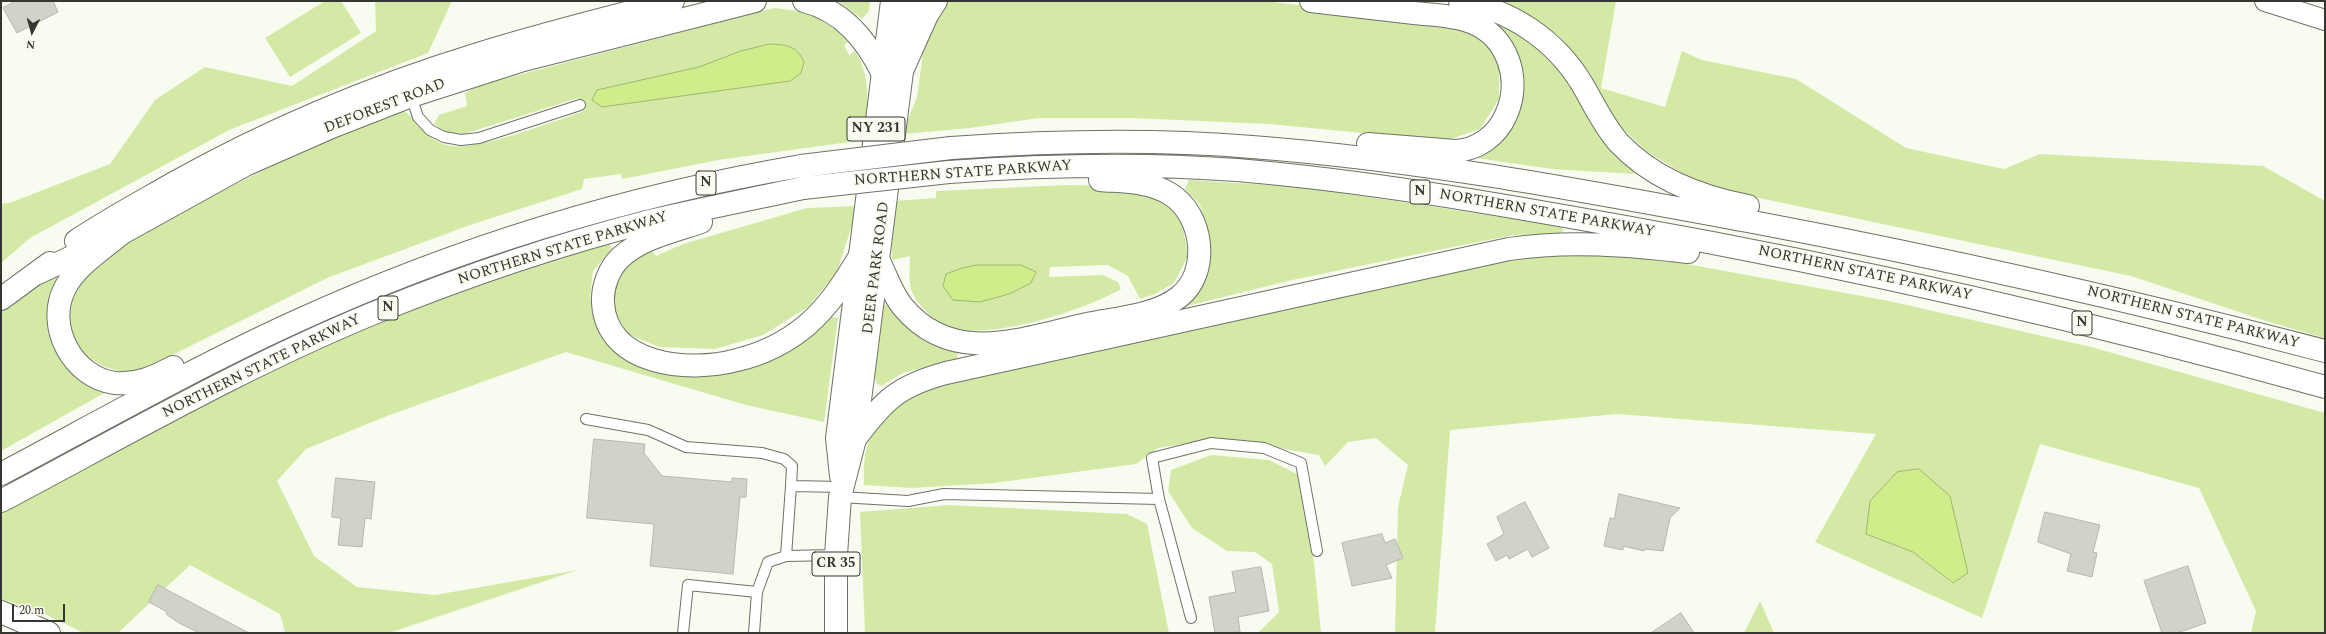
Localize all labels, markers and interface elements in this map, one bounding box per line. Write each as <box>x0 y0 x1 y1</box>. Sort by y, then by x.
north arrow <box>12 12 52 52</box>
text: N <box>25 36 36 53</box>
street label: DEFOREST ROAD <box>322 76 448 138</box>
road number: NY 231 <box>847 117 905 141</box>
street label: NORTHERN STATE PARKWAY <box>853 157 1073 191</box>
road number: N <box>696 171 716 195</box>
road number: N <box>1410 180 1430 204</box>
street label: NORTHERN STATE PARKWAY <box>1438 186 1656 242</box>
street label: DEER PARK ROAD <box>860 201 894 335</box>
street label: NORTHERN STATE PARKWAY <box>456 208 670 290</box>
street label: NORTHERN STATE PARKWAY <box>1756 242 1974 306</box>
street label: NORTHERN STATE PARKWAY <box>2085 283 2301 353</box>
road number: N <box>378 296 398 320</box>
street label: NORTHERN STATE PARKWAY <box>160 311 364 423</box>
road number: N <box>2072 311 2092 335</box>
road number: CR 35 <box>812 552 860 576</box>
scale bar <box>14 596 67 622</box>
text: 20 m <box>19 601 44 620</box>

